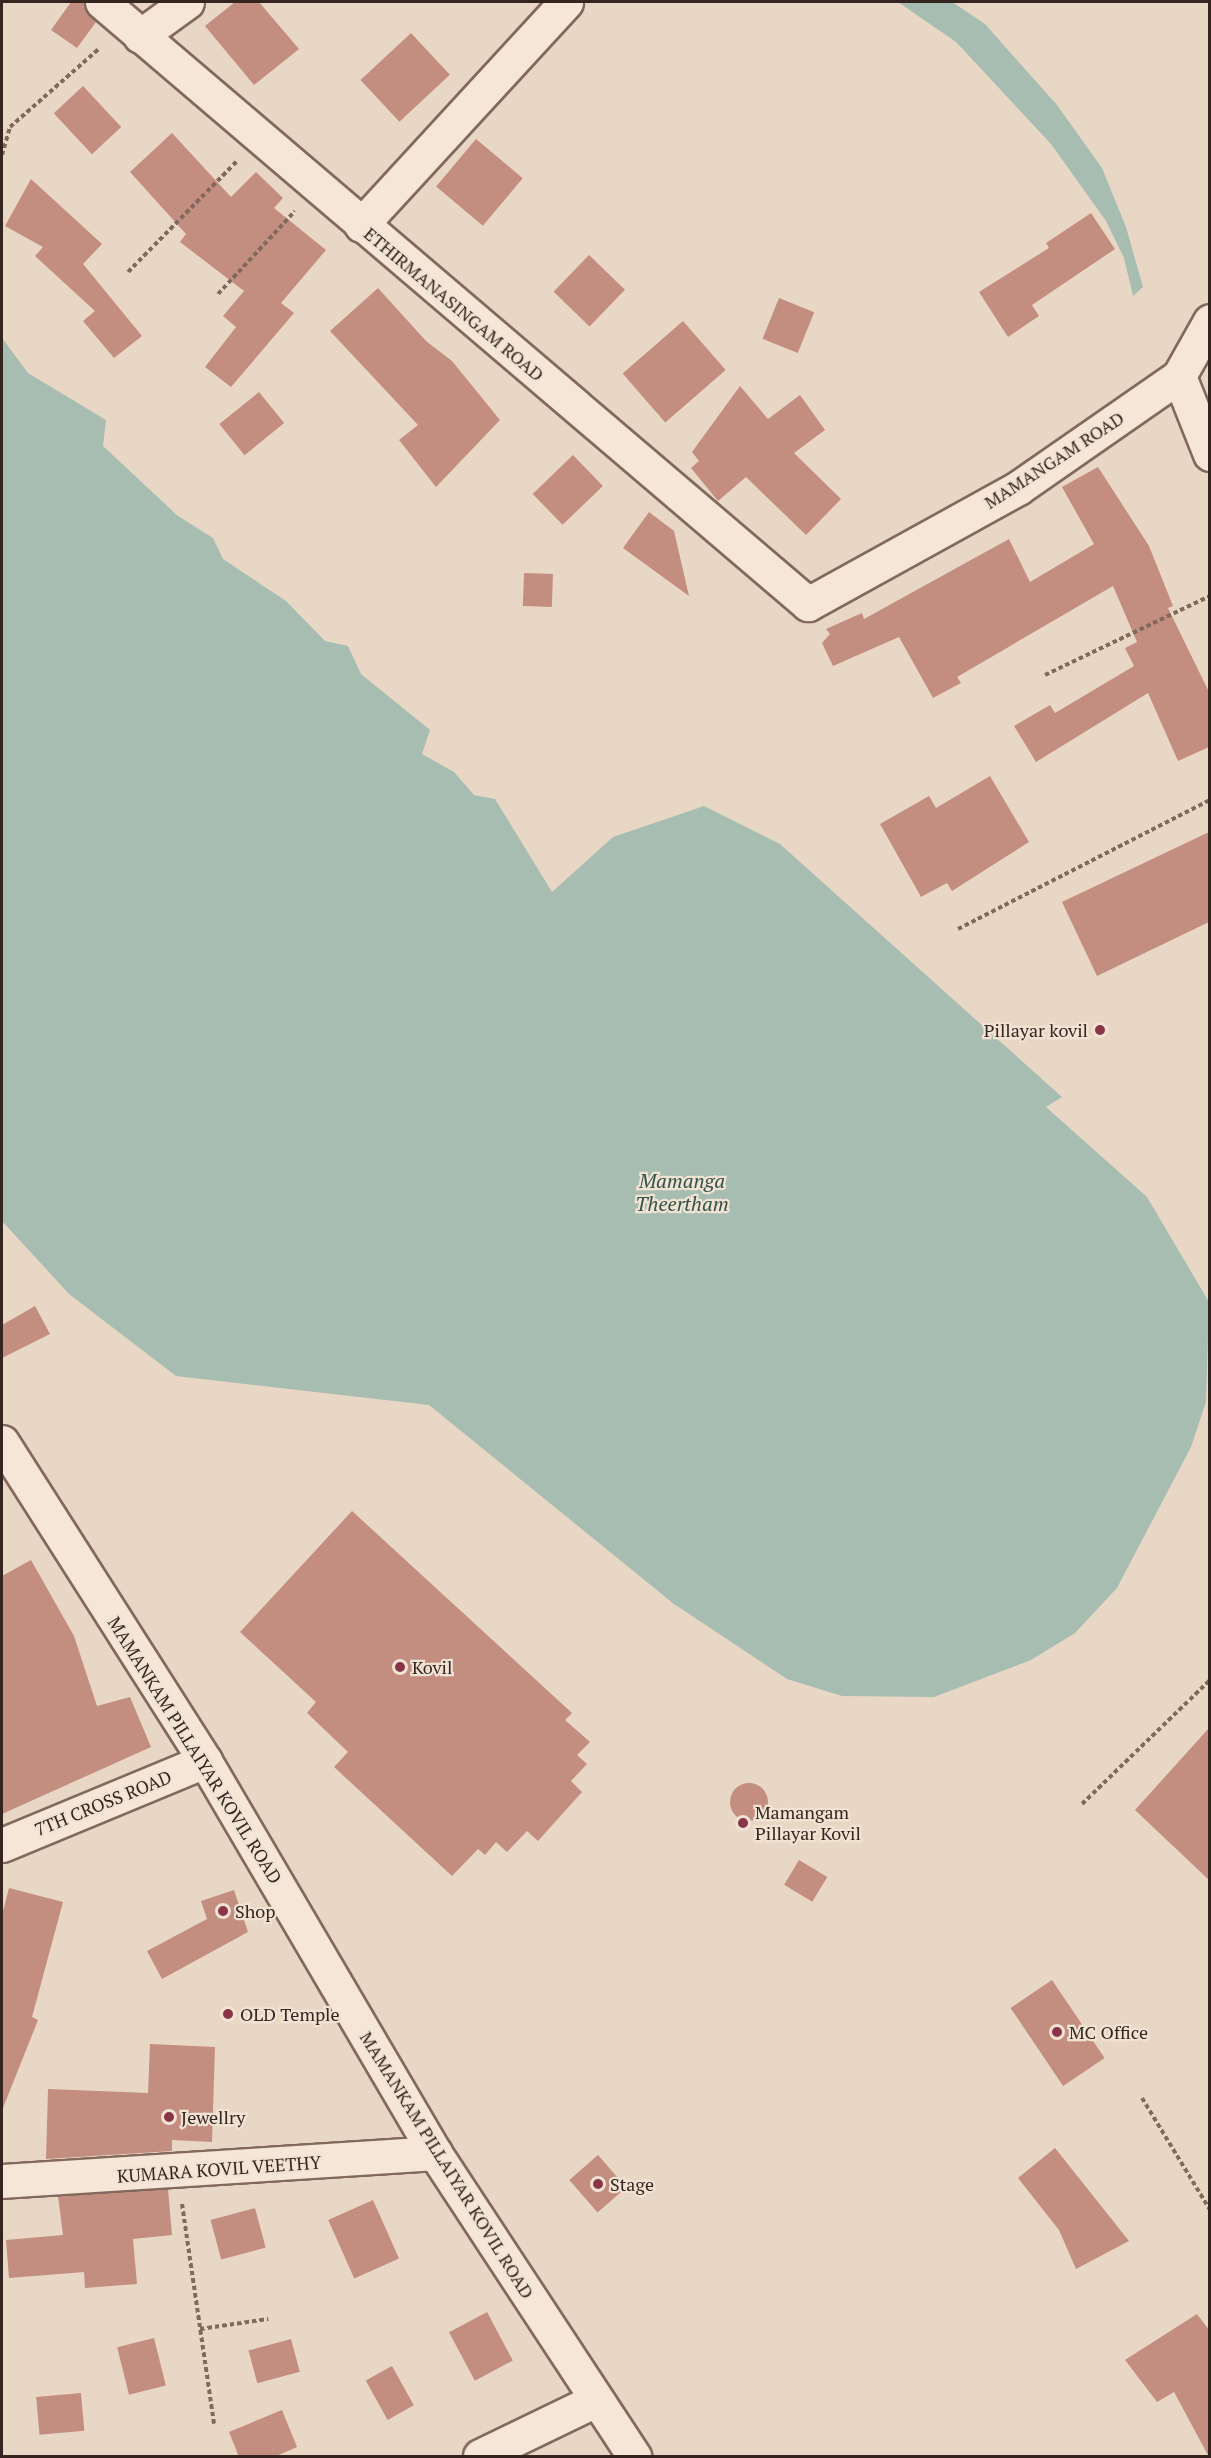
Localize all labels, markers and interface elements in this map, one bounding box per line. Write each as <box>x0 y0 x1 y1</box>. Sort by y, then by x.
street label: ETHIRMANASINGAM ROAD <box>360 222 548 386</box>
street label: MAMANGAM ROAD <box>980 407 1128 513</box>
place label: Pillayar kovil <box>984 1019 1088 1041</box>
marker: Pillayar kovil <box>1093 1023 1107 1037</box>
water label: Mamanga Theertham <box>635 1169 729 1216</box>
street label: MAMANKAM PILLAIYAR KOVIL ROAD <box>103 1612 287 1888</box>
place label: Kovil <box>412 1656 452 1678</box>
marker: Kovil <box>393 1660 407 1674</box>
street label: 7TH CROSS ROAD <box>31 1766 175 1840</box>
place label: Mamangam Pillayar Kovil <box>755 1802 861 1844</box>
marker: Mamangam Pillayar Kovil <box>736 1816 750 1830</box>
place label: Shop <box>235 1900 275 1922</box>
marker: Shop <box>216 1904 230 1918</box>
place label: OLD Temple <box>240 2003 340 2025</box>
marker: OLD Temple <box>221 2007 235 2021</box>
place label: MC Office <box>1069 2021 1148 2043</box>
marker: MC Office <box>1050 2025 1064 2039</box>
street label: MAMANKAM PILLAIYAR KOVIL ROAD <box>355 2027 539 2303</box>
place label: Jewellry <box>181 2106 245 2128</box>
marker: Jewellry <box>162 2110 176 2124</box>
street label: KUMARA KOVIL VEETHY <box>116 2151 322 2187</box>
place label: Stage <box>610 2173 654 2195</box>
marker: Stage <box>591 2177 605 2191</box>

